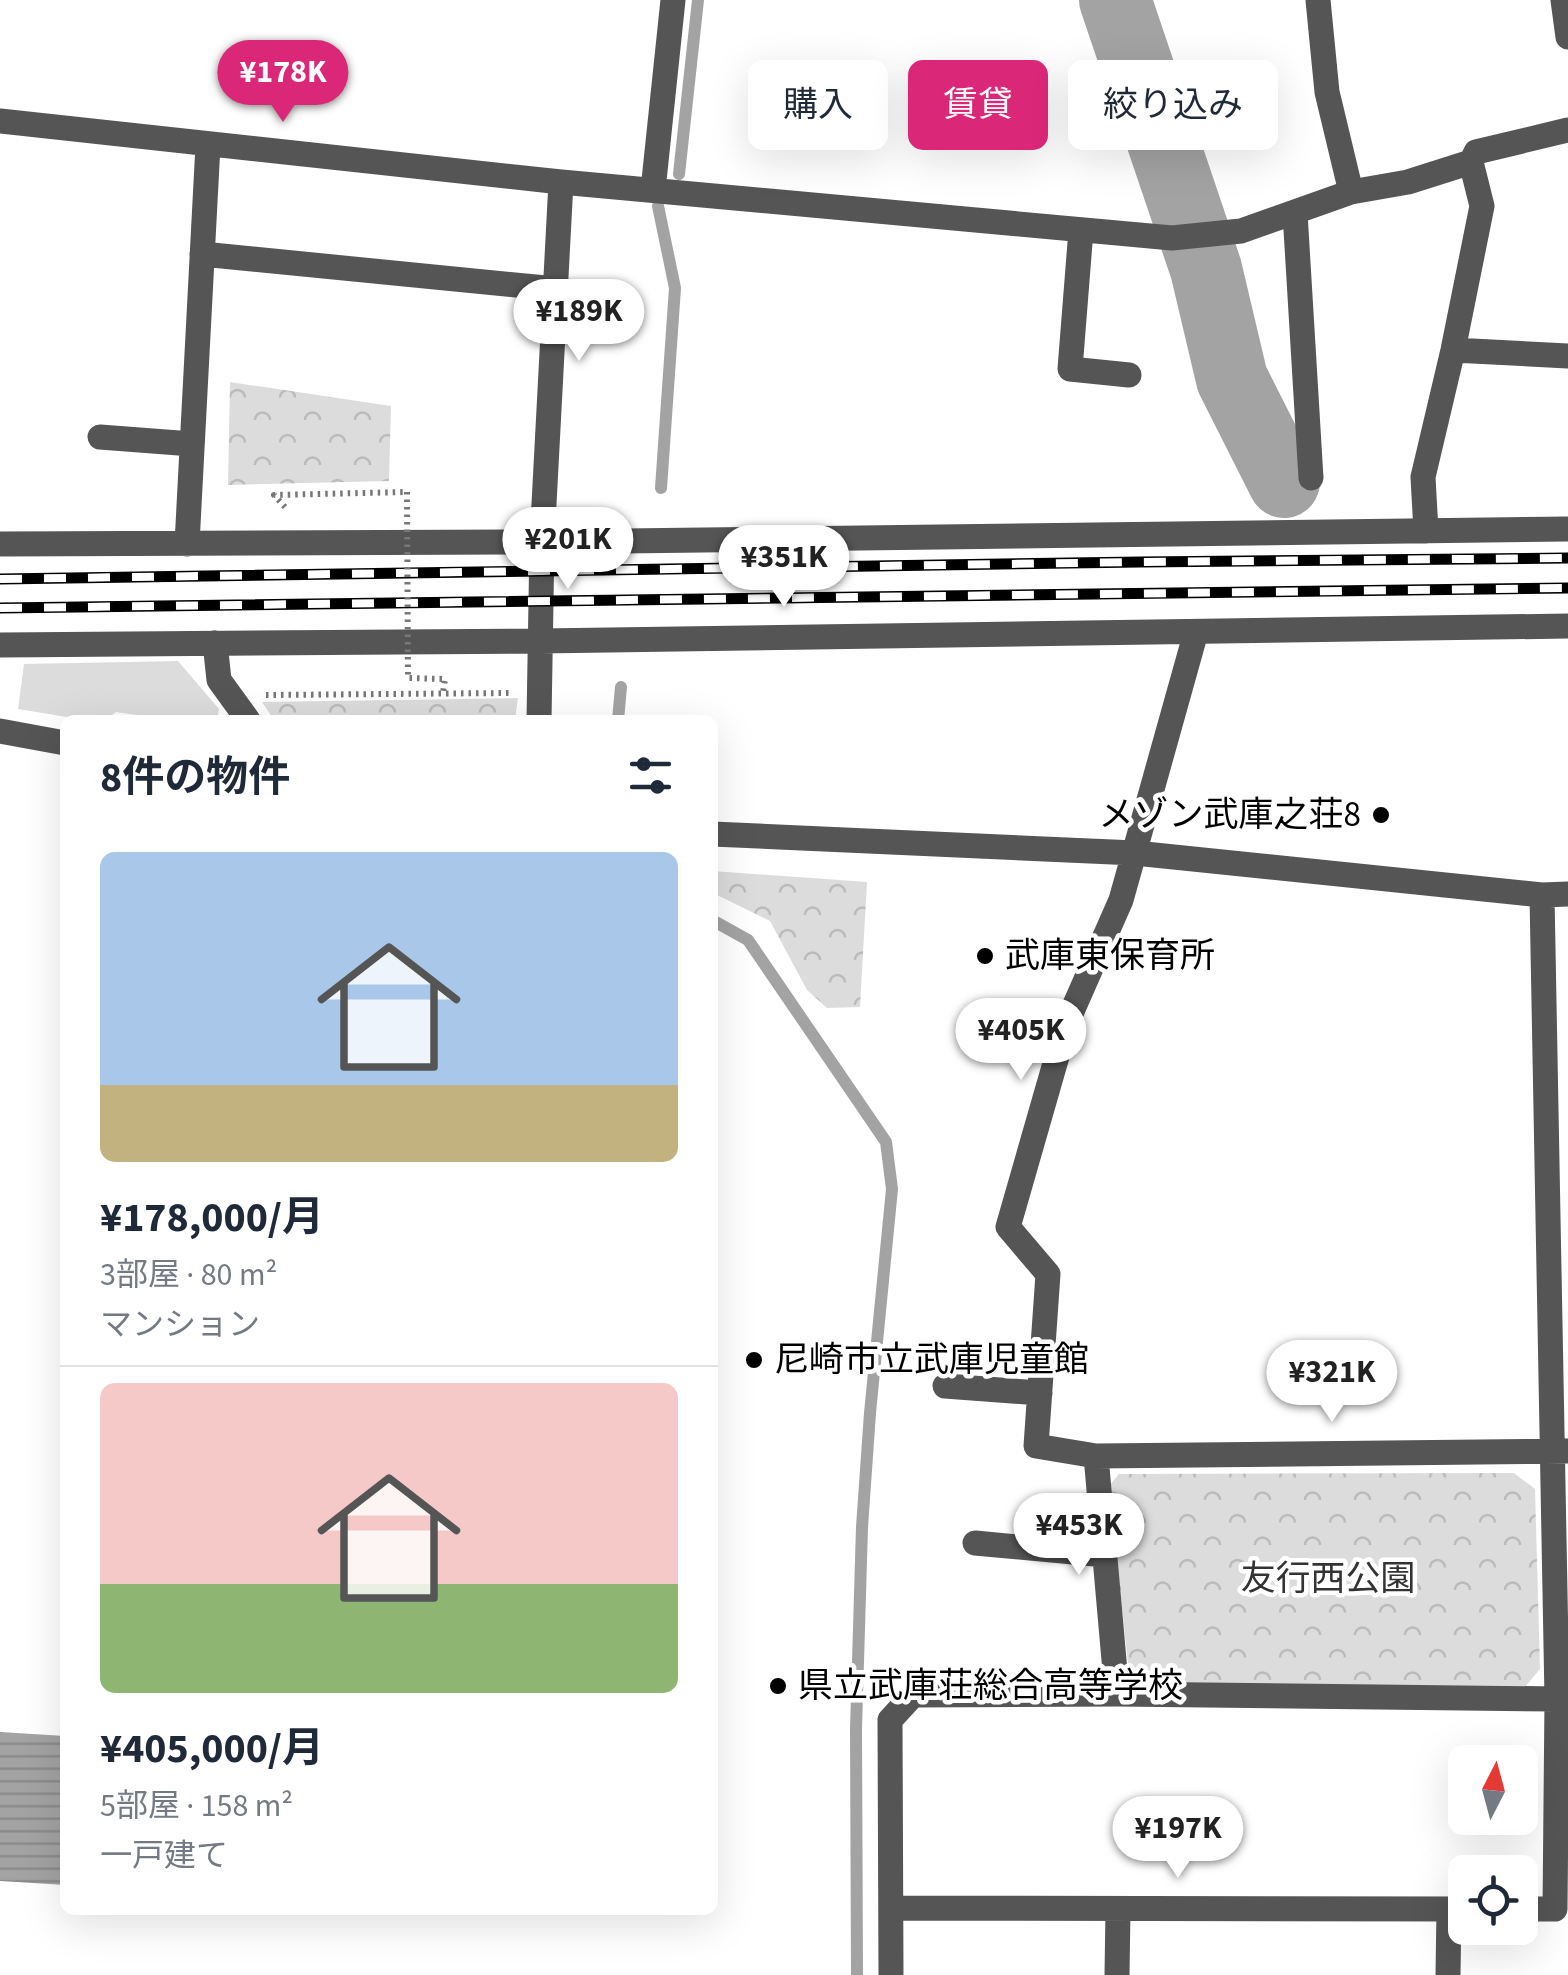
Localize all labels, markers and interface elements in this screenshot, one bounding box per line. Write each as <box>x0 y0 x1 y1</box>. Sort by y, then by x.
pin: ¥178K <box>213 40 353 125</box>
text: ¥178K <box>239 49 327 95</box>
chip: 購入 <box>748 60 888 150</box>
chip: 賃貸 <box>908 60 1048 150</box>
chip: 絞り込み <box>1068 60 1278 150</box>
pin: ¥189K <box>509 279 649 364</box>
text: ¥189K <box>535 288 623 334</box>
pin: ¥201K <box>498 507 638 592</box>
text: ¥201K <box>524 516 612 562</box>
pin: ¥351K <box>714 525 854 610</box>
text: ¥351K <box>740 534 828 580</box>
text: 8件の物件 <box>100 748 290 808</box>
icon: filters <box>623 748 678 803</box>
place label: メゾン武庫之荘8 <box>1099 790 1361 840</box>
marker: メゾン武庫之荘8 <box>1370 804 1392 826</box>
icon: home <box>299 917 479 1097</box>
place label: 武庫東保育所 <box>1005 931 1215 981</box>
marker: 武庫東保育所 <box>974 945 996 967</box>
pin: ¥405K <box>951 998 1091 1083</box>
text: ¥405K <box>977 1007 1065 1053</box>
text: ¥178,000/月 <box>100 1188 324 1248</box>
text: 3部屋 · 80 m² <box>100 1252 277 1298</box>
text: マンション <box>100 1302 260 1348</box>
place label: 尼崎市立武庫児童館 <box>774 1335 1089 1385</box>
pin: ¥321K <box>1262 1340 1402 1425</box>
marker: 尼崎市立武庫児童館 <box>743 1349 765 1371</box>
text: ¥321K <box>1288 1349 1376 1395</box>
icon: home <box>299 1448 479 1628</box>
pin: ¥453K <box>1009 1493 1149 1578</box>
text: ¥453K <box>1035 1502 1123 1548</box>
park label: 友行西公園 <box>1240 1554 1416 1604</box>
place label: 県立武庫荘総合高等学校 <box>798 1661 1183 1711</box>
marker: 県立武庫荘総合高等学校 <box>767 1675 789 1697</box>
text: ¥405,000/月 <box>100 1719 324 1779</box>
north arrow <box>1448 1745 1538 1835</box>
map controls <box>1448 1745 1538 1945</box>
text: 5部屋 · 158 m² <box>100 1783 293 1829</box>
pin: ¥197K <box>1108 1796 1248 1881</box>
text: ¥197K <box>1134 1805 1222 1851</box>
text: 一戸建て <box>100 1833 228 1879</box>
button: locate <box>1448 1855 1538 1945</box>

